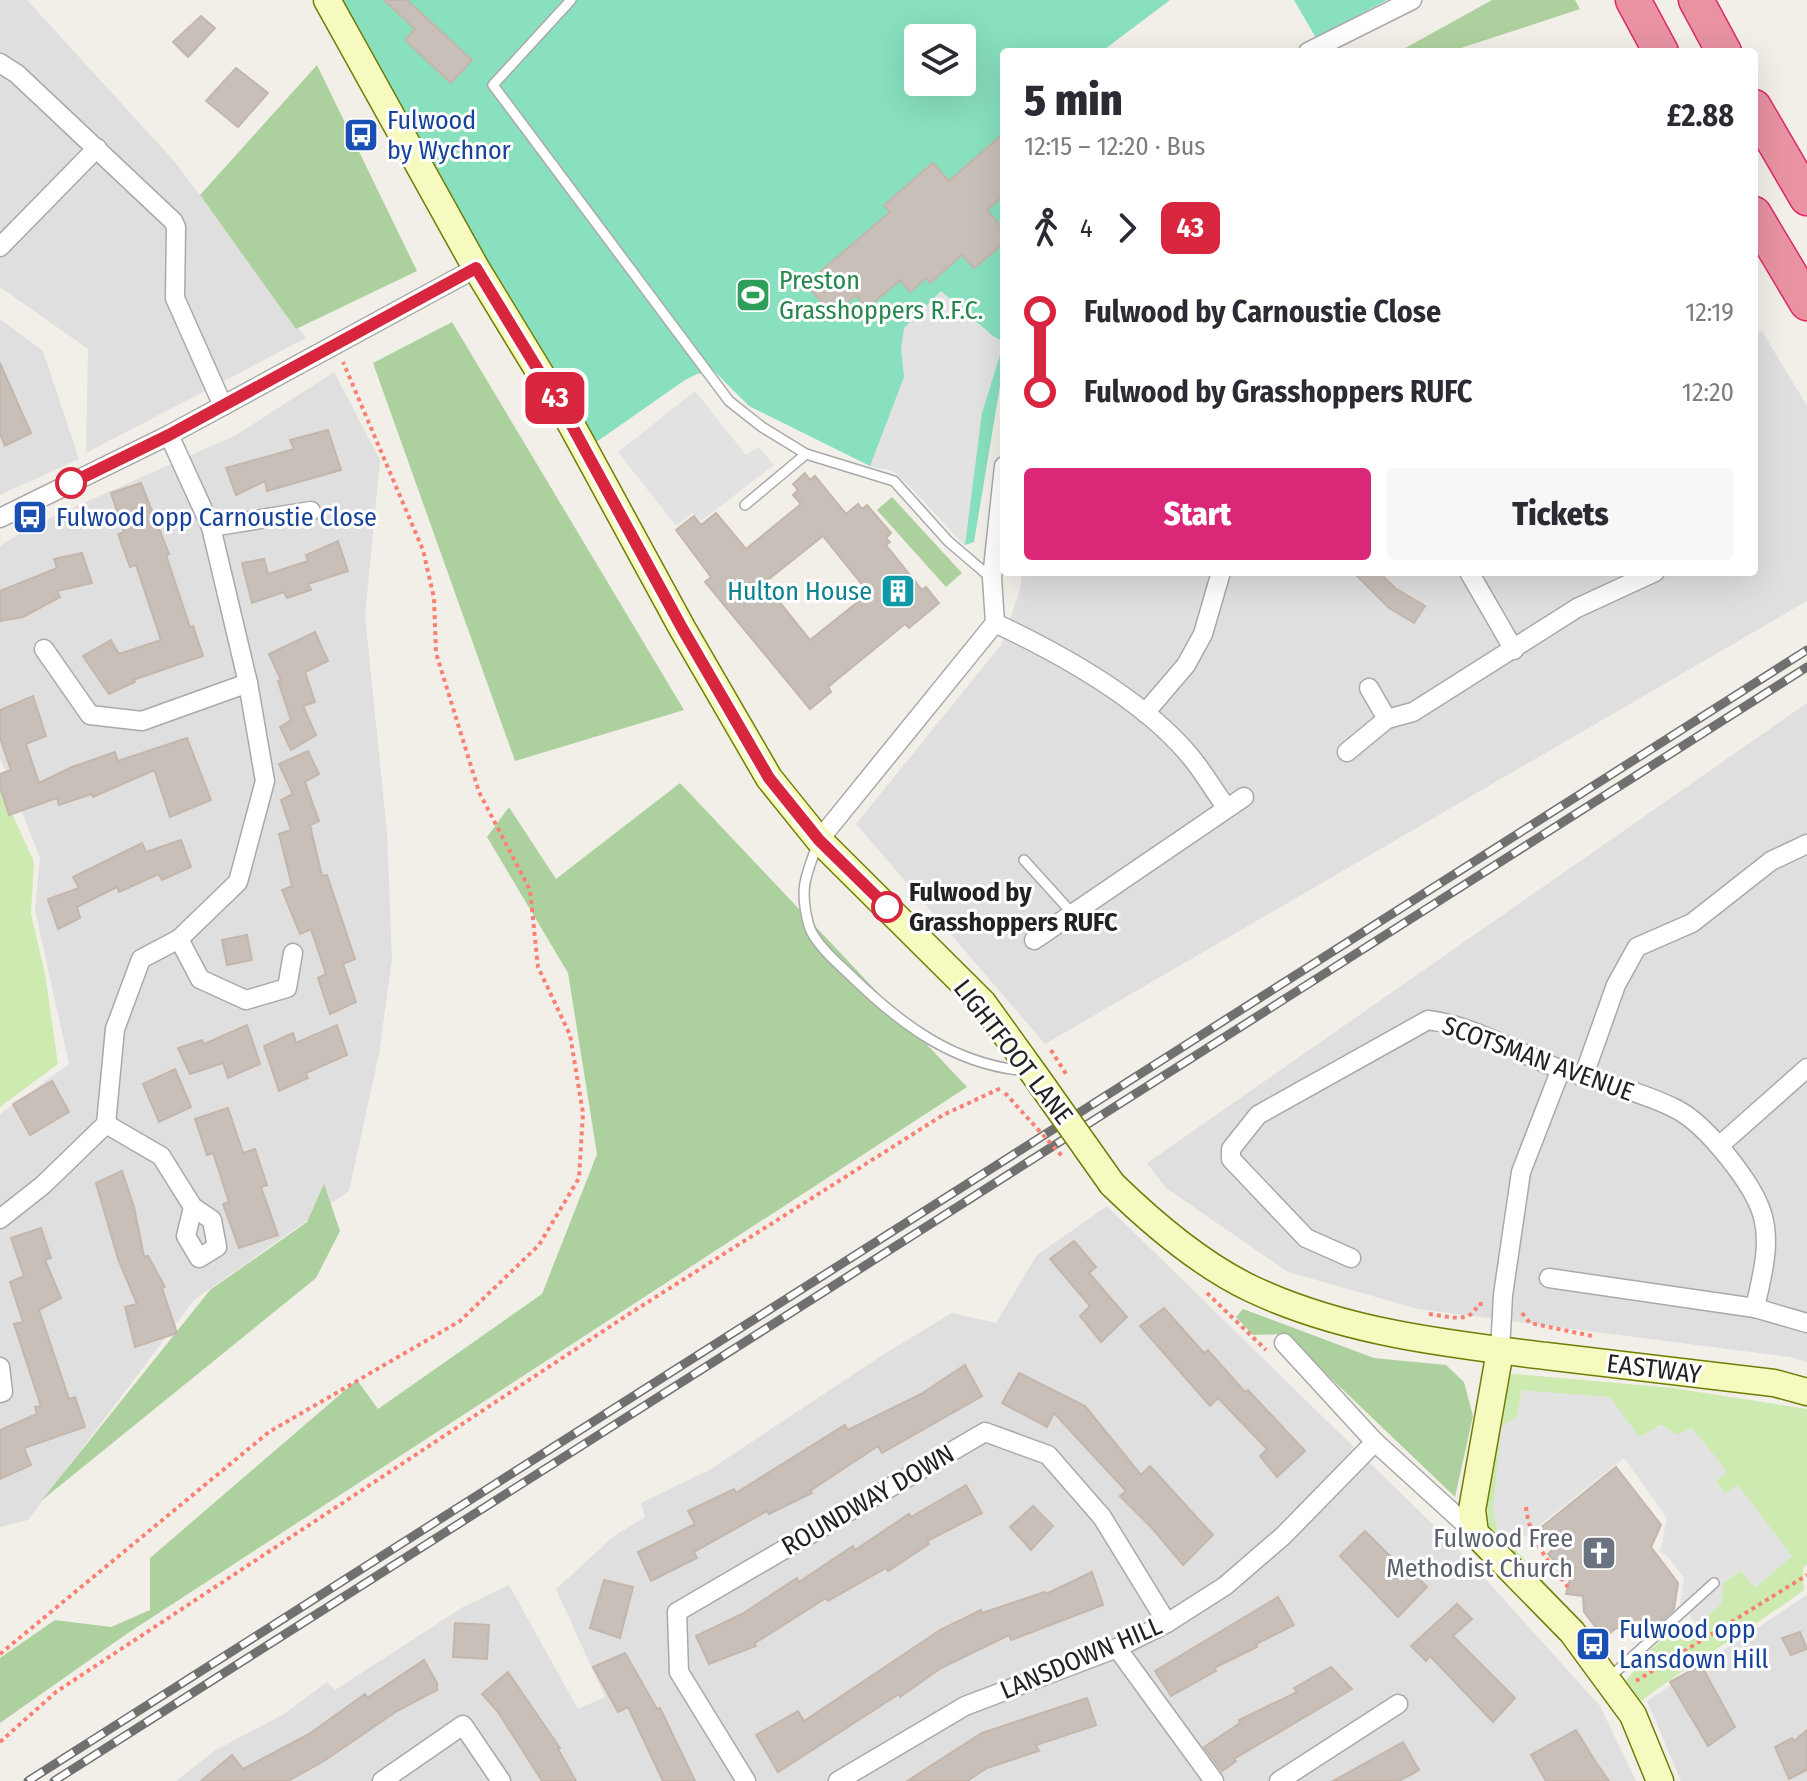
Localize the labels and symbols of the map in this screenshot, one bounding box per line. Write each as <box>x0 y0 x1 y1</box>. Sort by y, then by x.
place label: Fulwood by Wychnor <box>387 105 511 166</box>
bus stop icon: Fulwood by Wychnor <box>342 116 380 154</box>
place label: Preston Grasshoppers R.F.C. <box>779 265 983 326</box>
sports icon: Preston Grasshoppers R.F.C. <box>734 276 772 314</box>
line badge: 43 <box>519 372 591 424</box>
unlabelled marker <box>56 468 86 498</box>
bus stop icon: Fulwood opp Carnoustie Close <box>11 498 49 536</box>
place label: Fulwood opp Carnoustie Close <box>56 502 377 533</box>
building icon: Hulton House <box>879 572 917 610</box>
place label: Hulton House <box>727 576 872 607</box>
place label: Fulwood by Grasshoppers RUFC <box>909 877 1118 938</box>
marker: Fulwood by Grasshoppers RUFC <box>872 892 902 922</box>
street label: LIGHTFOOT LANE <box>947 973 1079 1131</box>
street label: SCOTSMAN AVENUE <box>1438 1010 1638 1108</box>
street label: EASTWAY <box>1605 1348 1703 1390</box>
street label: ROUNDWAY DOWN <box>776 1438 960 1562</box>
place label: Fulwood Free Methodist Church <box>1386 1523 1573 1584</box>
church icon: Fulwood Free Methodist Church <box>1580 1534 1618 1572</box>
street label: LANSDOWN HILL <box>996 1610 1167 1706</box>
place label: Fulwood opp Lansdown Hill <box>1619 1614 1769 1675</box>
bus stop icon: Fulwood opp Lansdown Hill <box>1574 1625 1612 1663</box>

